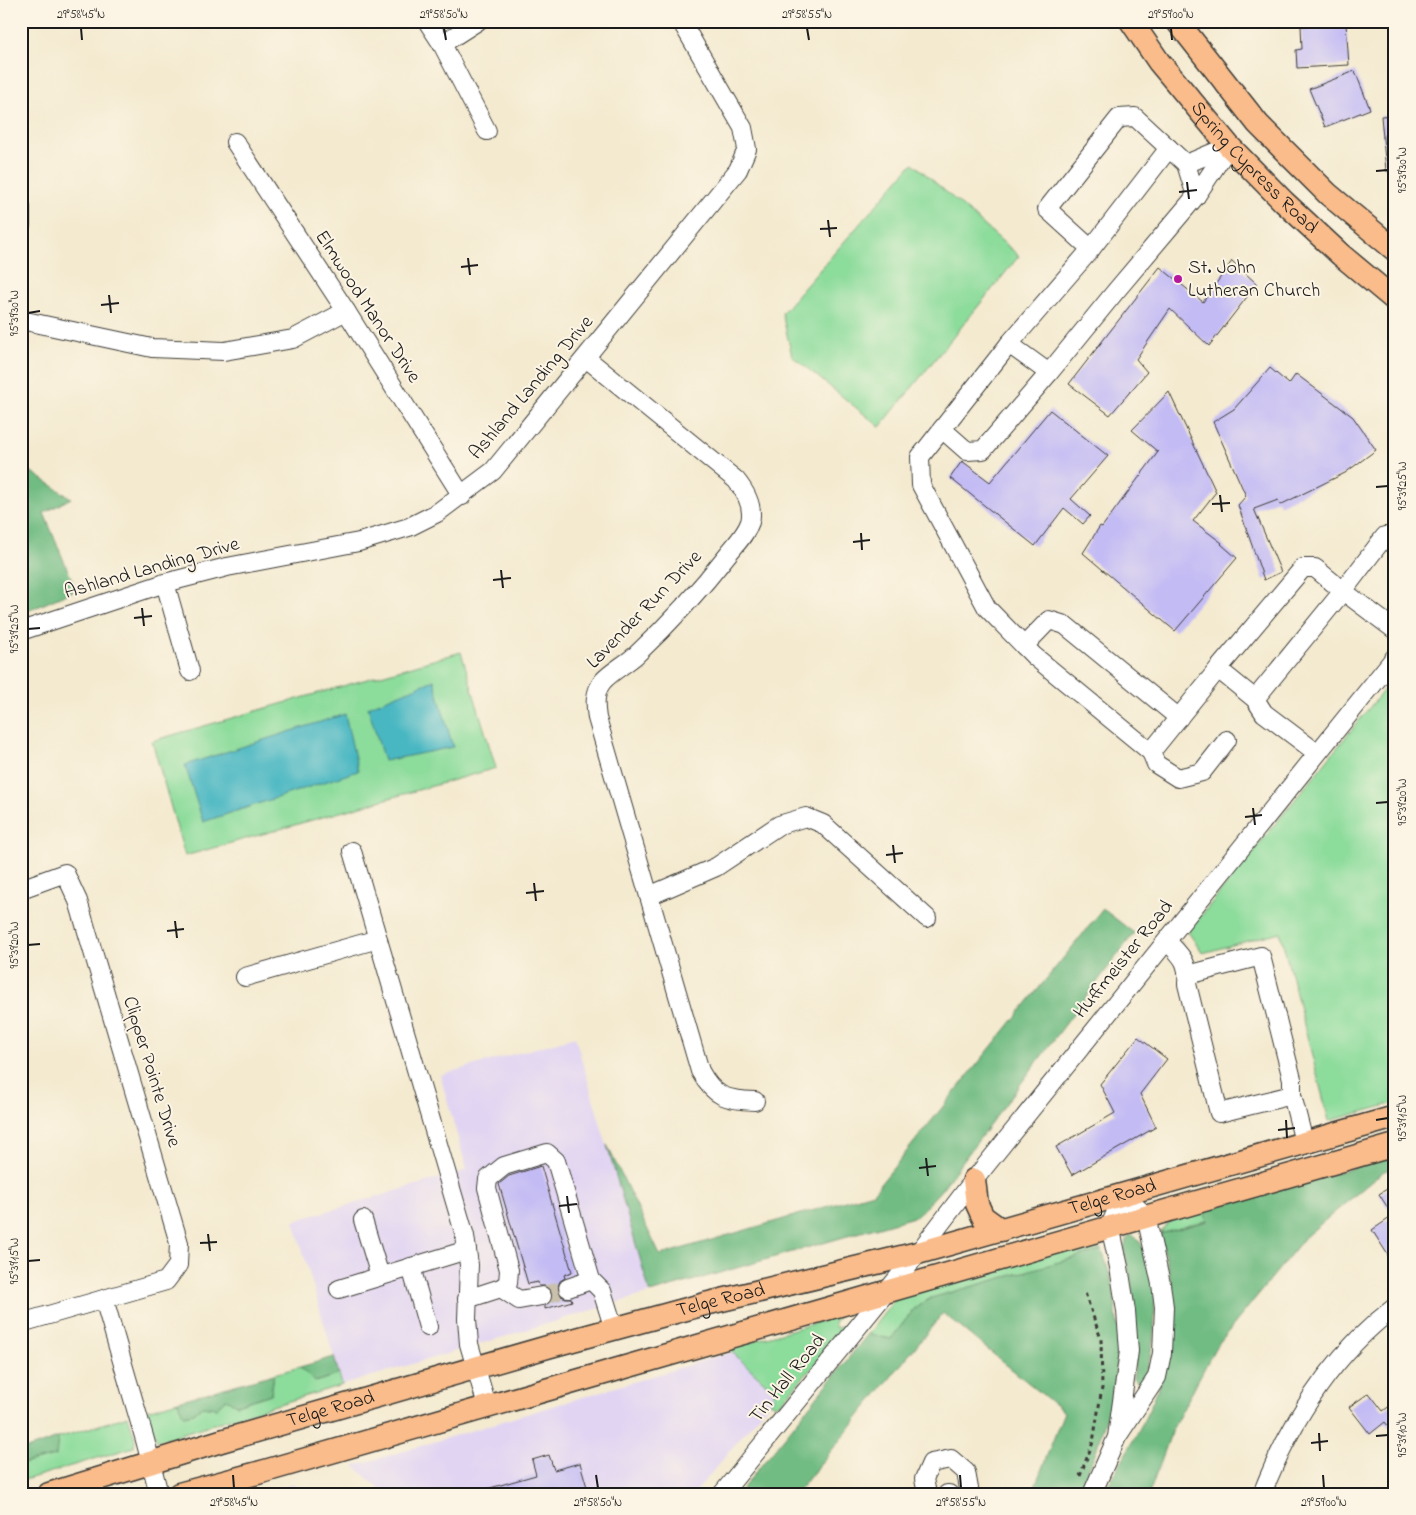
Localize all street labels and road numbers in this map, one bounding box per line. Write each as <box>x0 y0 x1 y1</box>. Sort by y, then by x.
street label: Spring Cypress Road <box>1183 95 1324 241</box>
street label: Elmwood Manor Drive <box>307 225 427 389</box>
street label: Ashland Landing Drive <box>463 309 602 467</box>
street label: Ashland Landing Drive <box>61 530 243 609</box>
street label: Lavender Run Drive <box>580 544 710 676</box>
street label: Huffmeister Road <box>1067 894 1181 1026</box>
street label: Clipper Pointe Drive <box>114 993 188 1151</box>
street label: Telge Road <box>1065 1171 1160 1224</box>
street label: Telge Road <box>673 1276 768 1326</box>
street label: Tin Hall Road <box>743 1328 833 1430</box>
street label: Telge Road <box>283 1383 378 1436</box>

